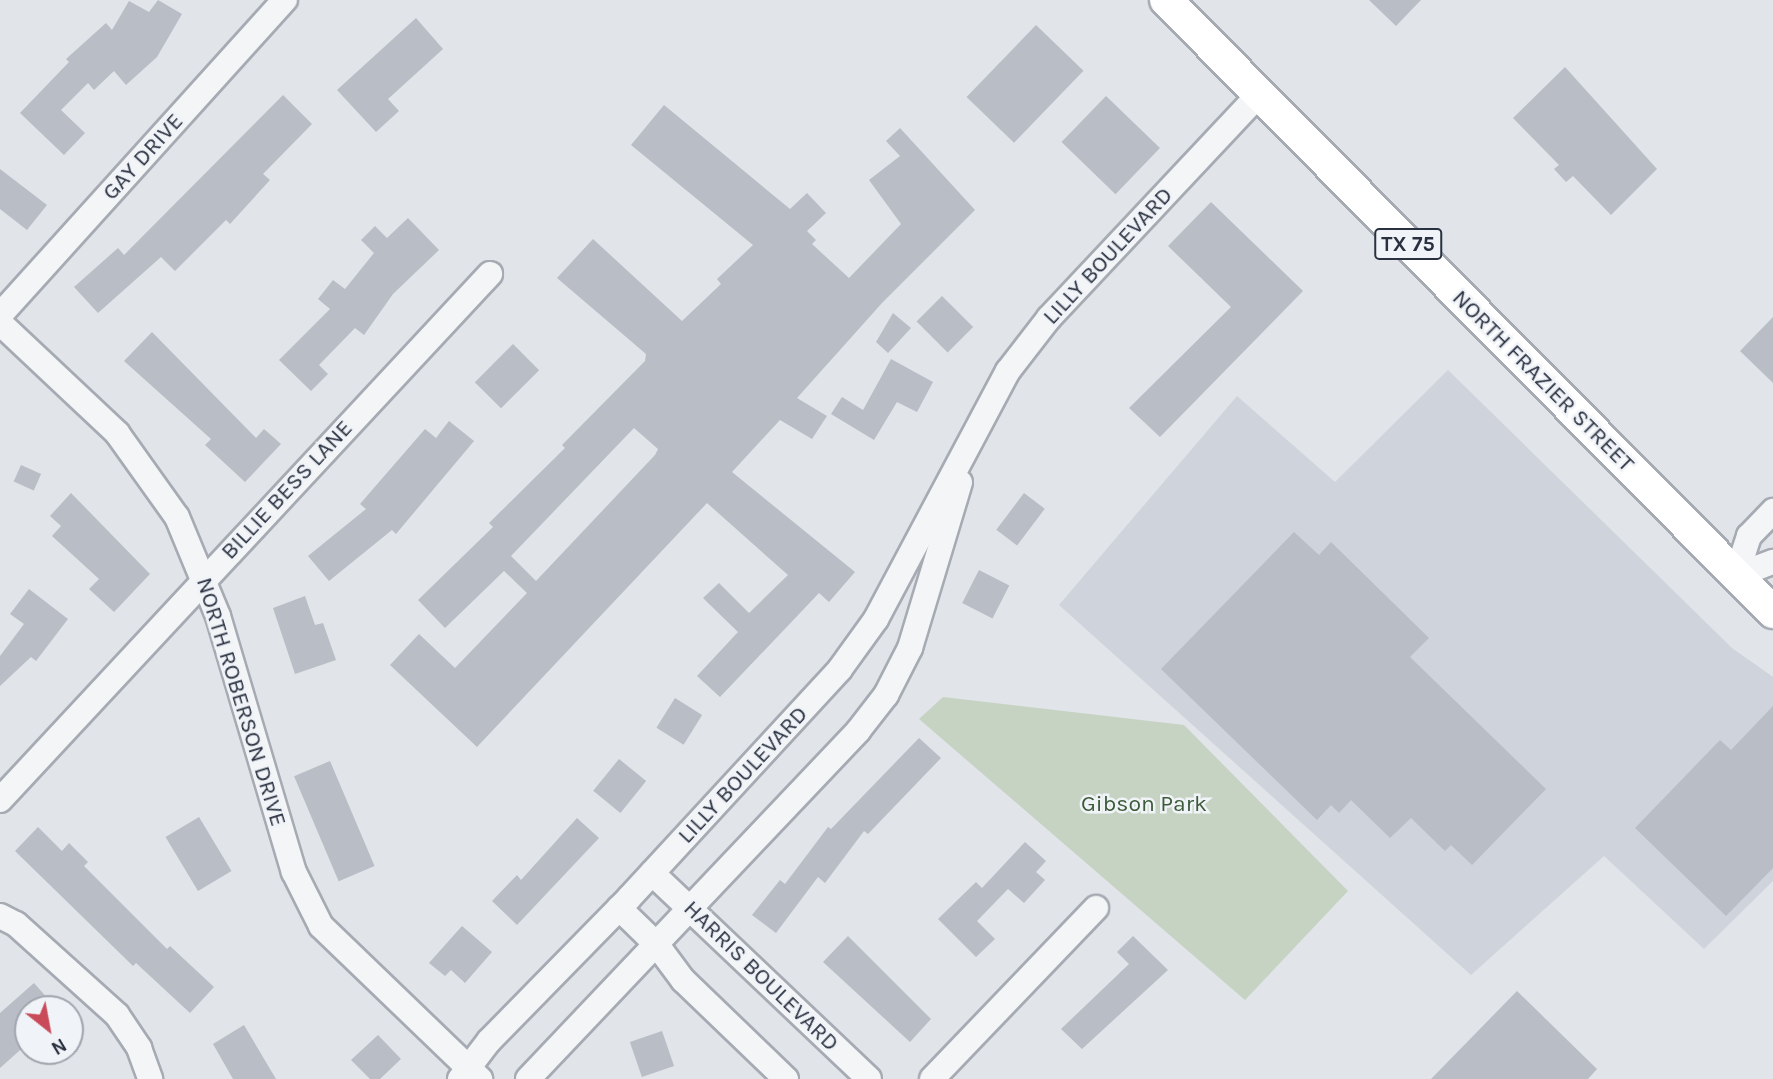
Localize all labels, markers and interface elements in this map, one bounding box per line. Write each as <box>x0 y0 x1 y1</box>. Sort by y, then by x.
street label: GAY DRIVE <box>97 108 189 206</box>
street label: LILLY BOULEVARD <box>1037 182 1179 330</box>
road number: TX 75 <box>1373 226 1443 262</box>
street label: NORTH FRAZIER STREET <box>1446 284 1640 478</box>
street label: BILLIE BESS LANE <box>215 415 359 565</box>
street label: NORTH ROBERSON DRIVE <box>190 574 292 830</box>
street label: LILLY BOULEVARD <box>672 701 814 849</box>
park label: Gibson Park <box>1081 790 1207 818</box>
street label: HARRIS BOULEVARD <box>678 895 844 1057</box>
north arrow <box>14 995 84 1065</box>
text: N <box>47 1033 70 1059</box>

